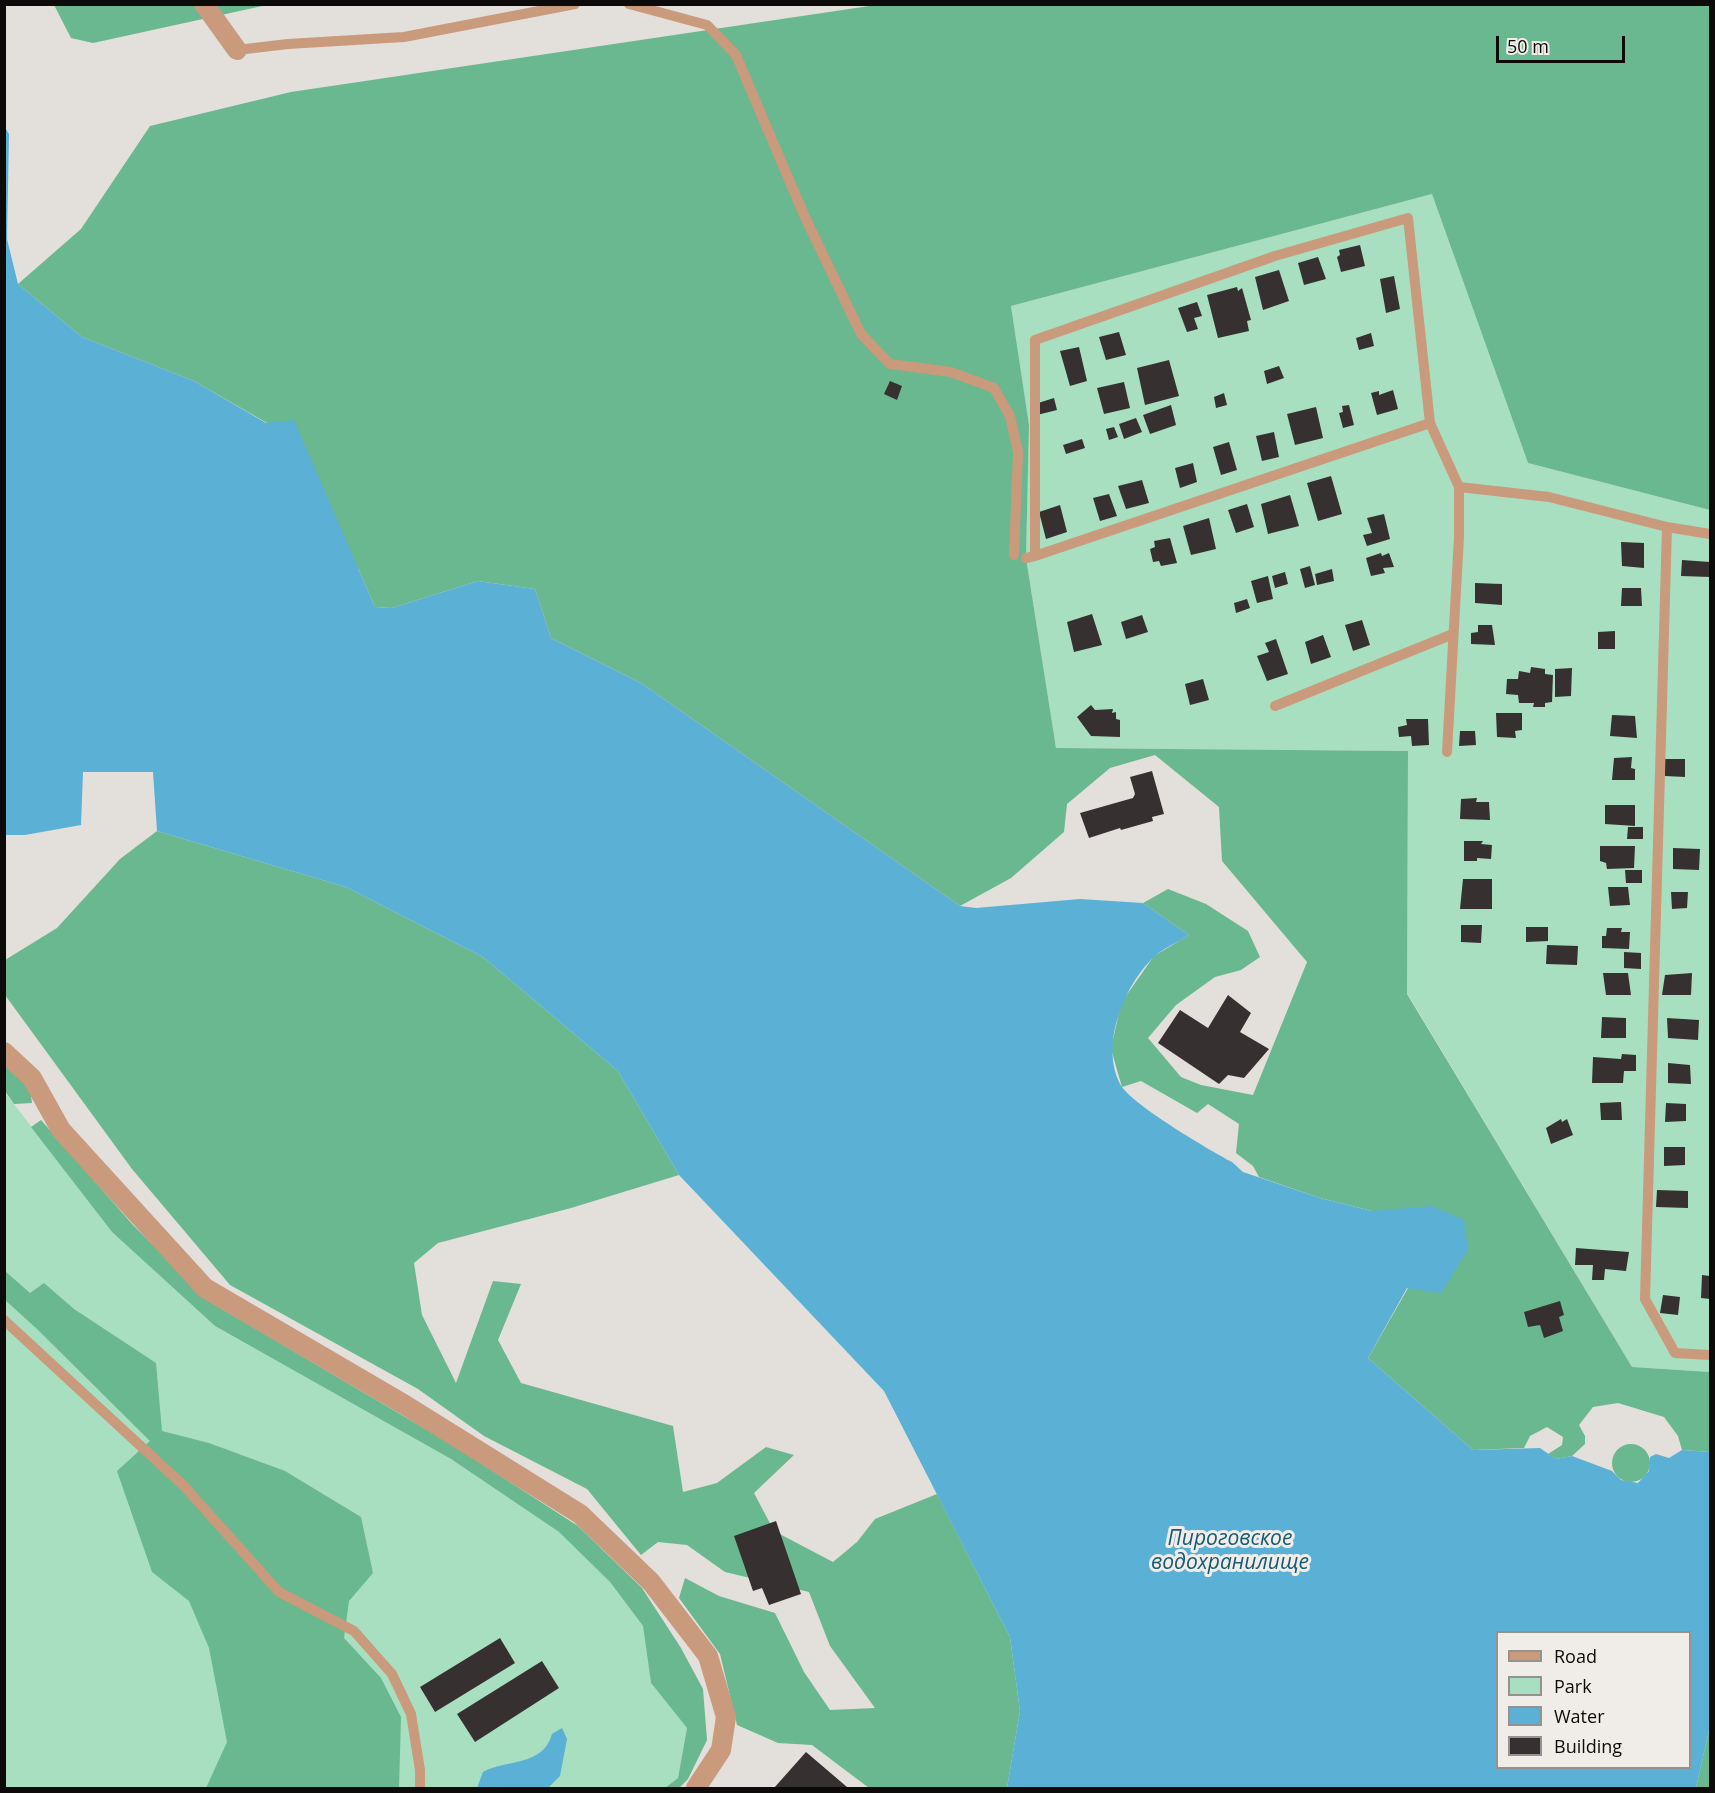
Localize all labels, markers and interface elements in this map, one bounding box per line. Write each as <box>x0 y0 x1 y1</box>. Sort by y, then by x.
scale bar <box>1499 24 1628 62</box>
text: 50 m <box>1507 34 1549 58</box>
water label: Пироговское водохранилище <box>1151 1526 1309 1576</box>
legend <box>1496 1631 1691 1769</box>
text: Road <box>1554 1644 1597 1668</box>
text: Park <box>1554 1674 1592 1698</box>
text: Water <box>1554 1704 1605 1728</box>
text: Building <box>1554 1734 1622 1758</box>

